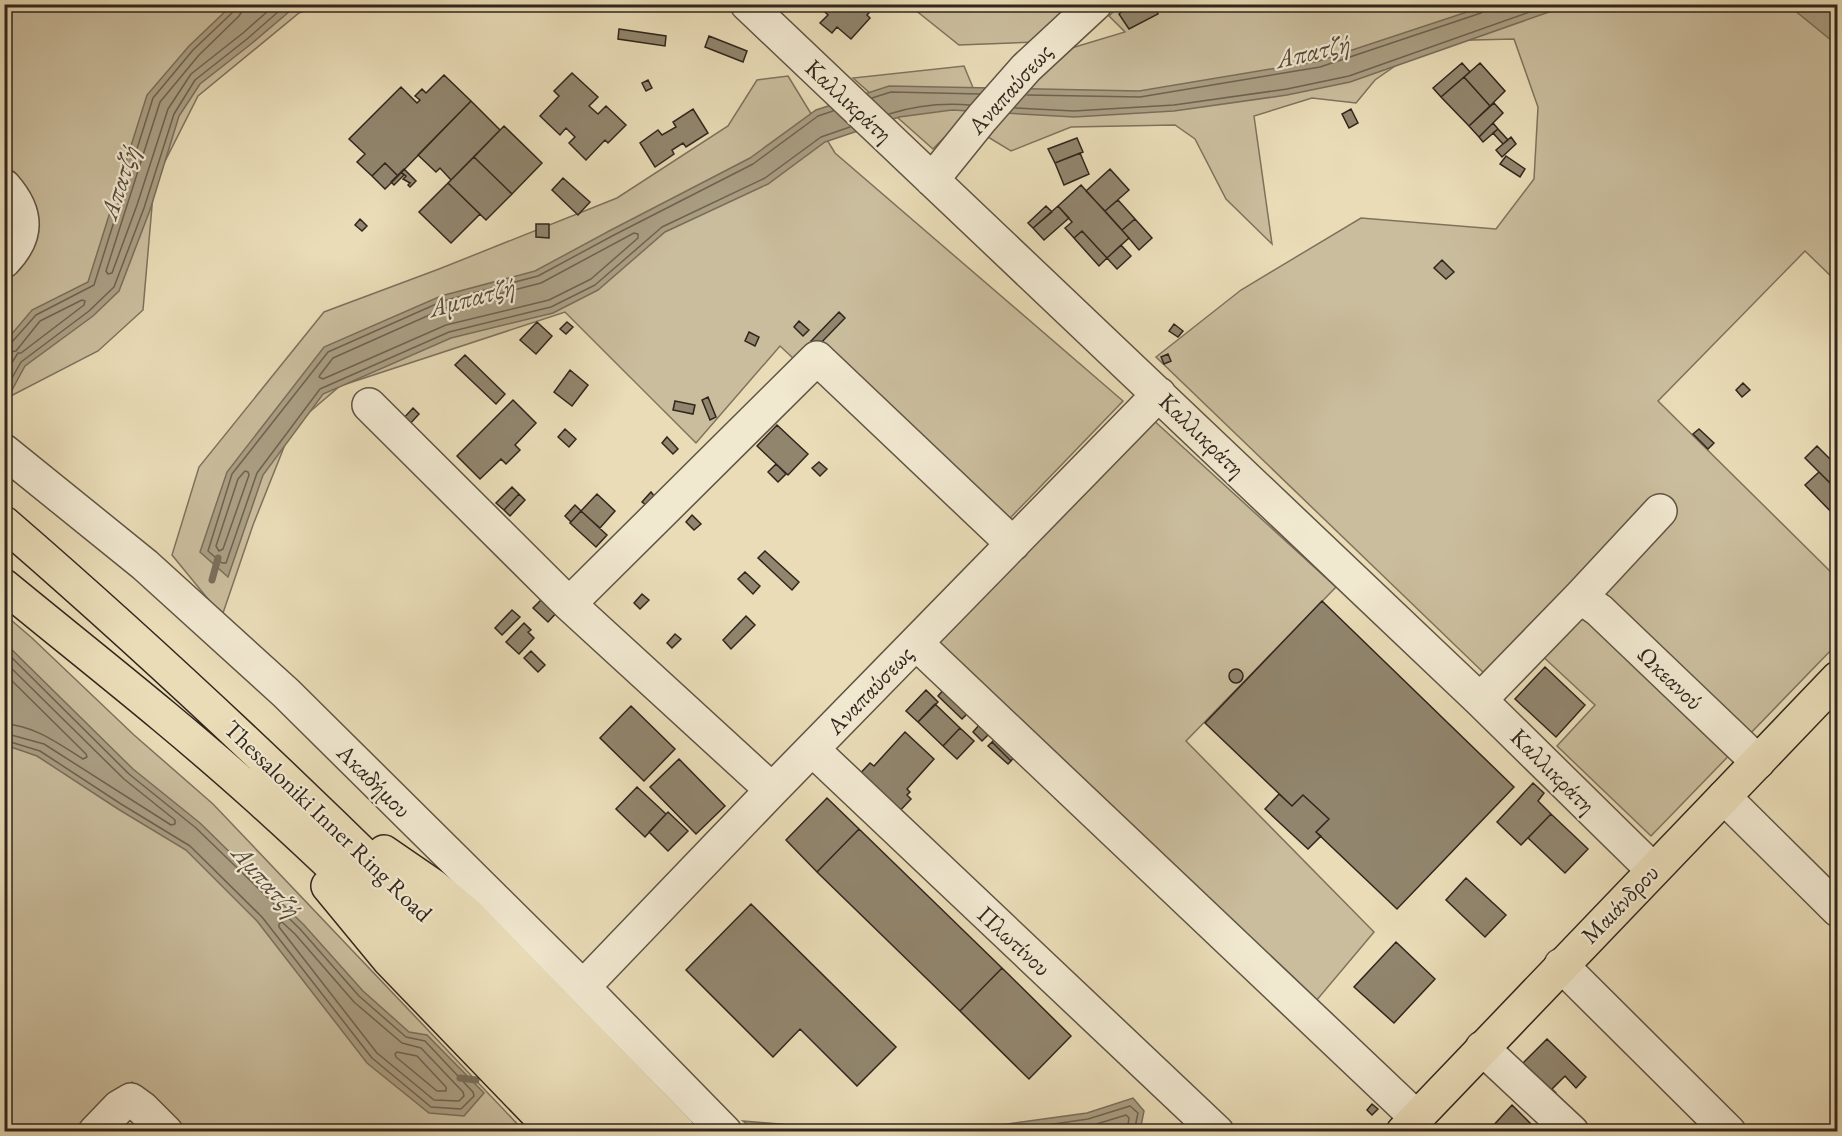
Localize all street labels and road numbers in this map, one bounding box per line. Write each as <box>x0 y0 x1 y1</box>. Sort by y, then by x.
street label: Αναπαύσεως <box>960 37 1059 141</box>
street label: Καλλικράτη <box>799 52 900 149</box>
street label: Καλλικράτη <box>1153 386 1252 484</box>
street label: Αναπαύσεως <box>819 639 920 741</box>
street label: Ωκεανού <box>1631 639 1710 716</box>
street label: Thessaloniki Inner Ring Road <box>218 713 440 929</box>
street label: Καλλικράτη <box>1504 721 1603 820</box>
street label: Ακαδήμου <box>330 736 418 824</box>
street label: Μαιάνδρου <box>1574 857 1665 950</box>
street label: Πλωτίνου <box>971 899 1058 983</box>

